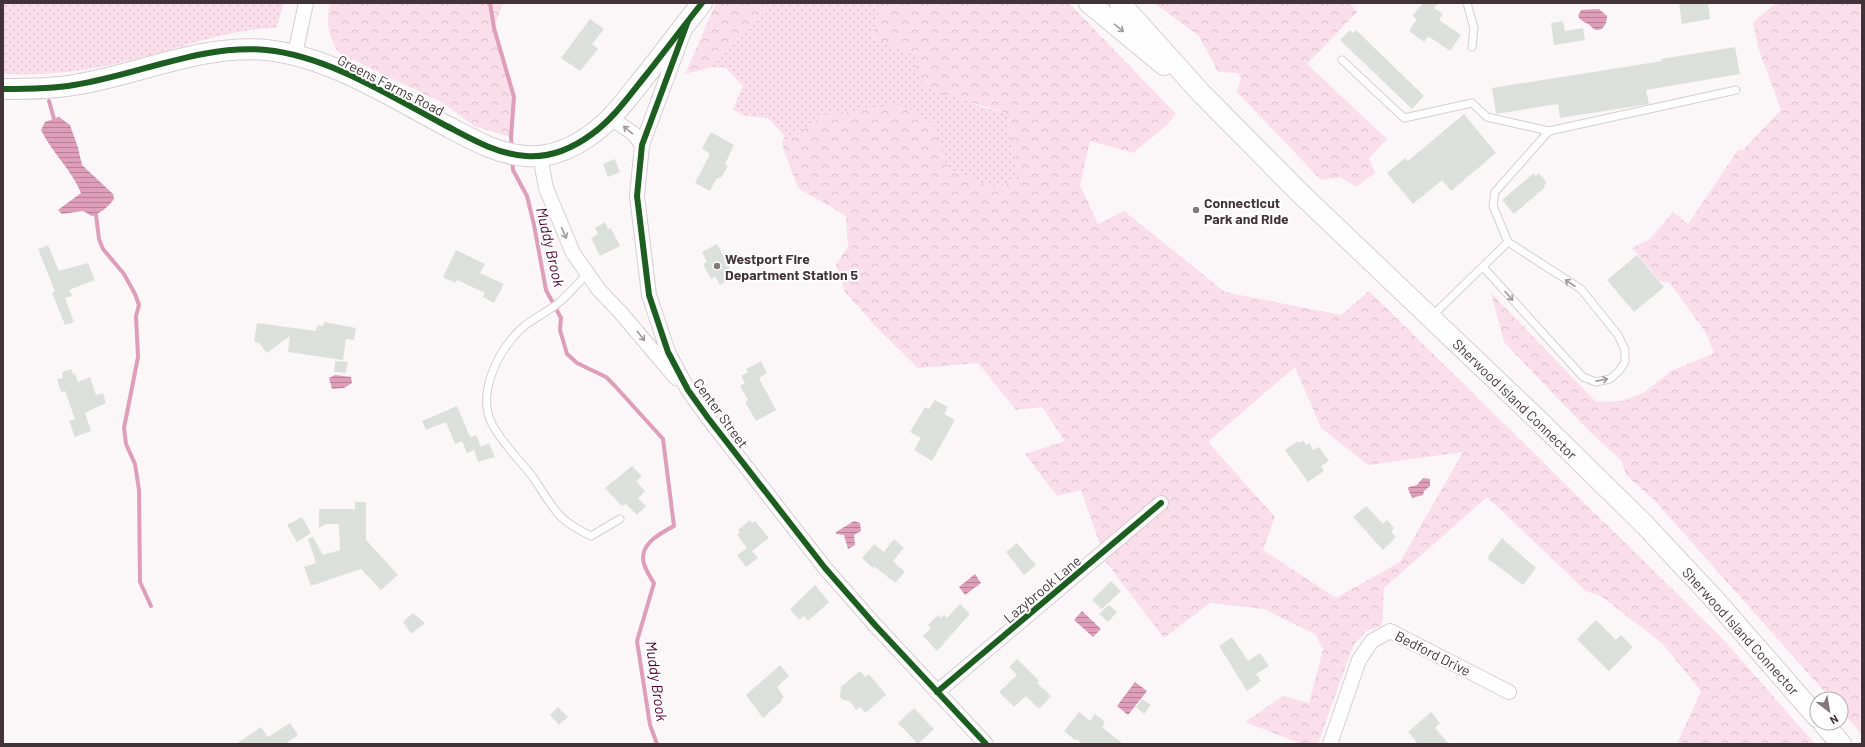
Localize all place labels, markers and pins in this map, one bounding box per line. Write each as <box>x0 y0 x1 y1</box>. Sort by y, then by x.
place label: Connecticut Park and Ride <box>1204 194 1289 227</box>
marker: Connecticut Park and Ride <box>1191 205 1201 215</box>
place label: Westport Fire Department Station 5 <box>725 250 859 283</box>
marker: Westport Fire Department Station 5 <box>712 261 722 271</box>

